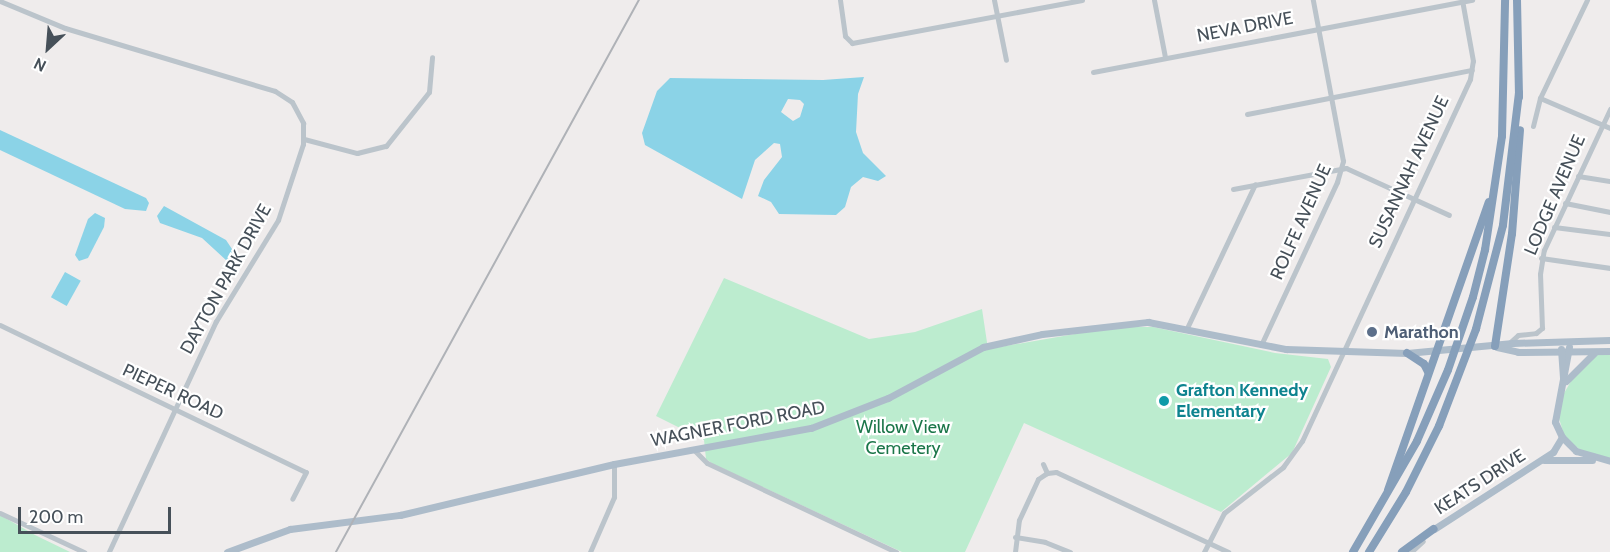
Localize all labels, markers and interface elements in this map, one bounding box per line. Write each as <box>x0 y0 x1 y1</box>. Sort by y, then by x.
street label: NEVA DRIVE <box>1195 7 1295 47</box>
north arrow <box>18 18 78 78</box>
text: N <box>31 54 49 76</box>
street label: SUSANNAH AVENUE <box>1364 93 1454 251</box>
street label: LODGE AVENUE <box>1520 132 1590 258</box>
street label: ROLFE AVENUE <box>1266 161 1336 283</box>
street label: DAYTON PARK DRIVE <box>176 200 276 358</box>
place label: Marathon <box>1384 321 1459 343</box>
marker: Marathon <box>1365 325 1379 339</box>
street label: PIEPER ROAD <box>119 359 227 425</box>
place label: Grafton Kennedy Elementary <box>1176 380 1308 422</box>
marker: Grafton Kennedy Elementary <box>1157 394 1171 408</box>
street label: WAGNER FORD ROAD <box>649 397 827 451</box>
park label: Willow View Cemetery <box>856 417 950 460</box>
street label: KEATS DRIVE <box>1431 445 1529 519</box>
scale bar <box>21 495 174 533</box>
text: 200 m <box>29 506 83 528</box>

